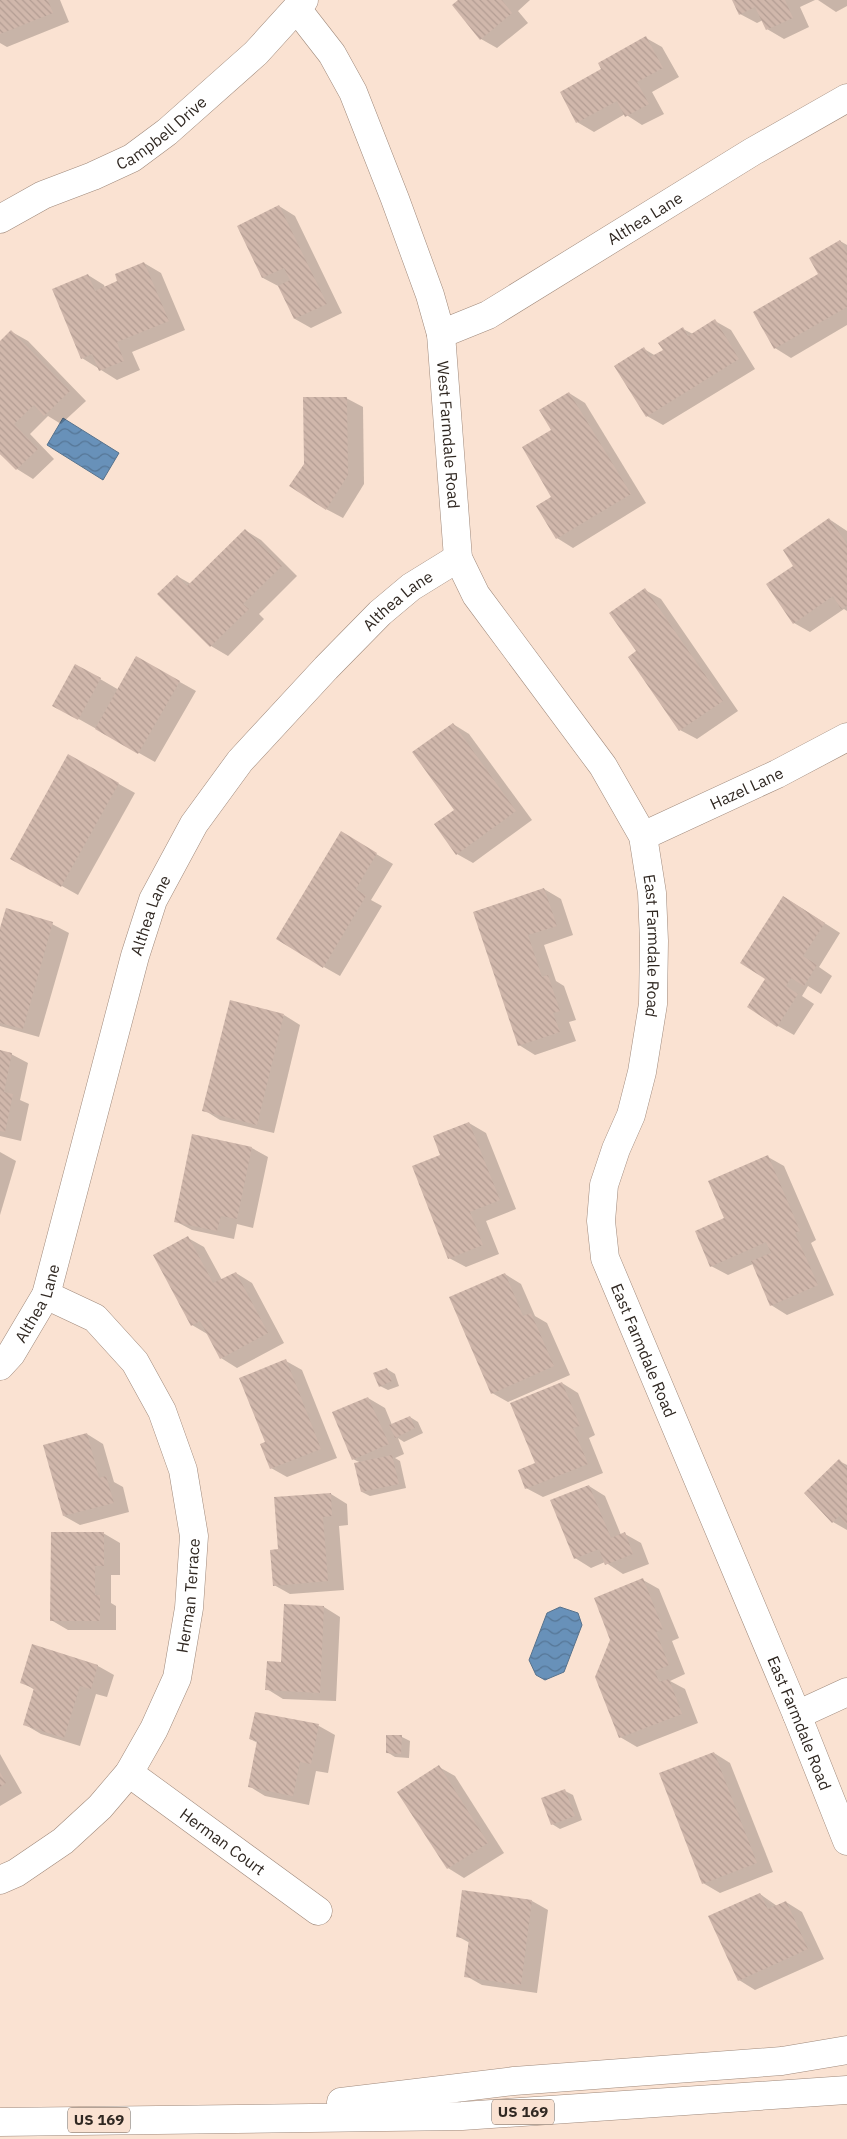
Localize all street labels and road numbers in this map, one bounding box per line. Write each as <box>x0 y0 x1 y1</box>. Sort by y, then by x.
street label: Campbell Drive <box>113 92 211 174</box>
street label: Althea Lane <box>603 187 686 249</box>
street label: West Farmdale Road <box>433 360 464 509</box>
street label: Althea Lane <box>358 566 437 635</box>
street label: Hazel Lane <box>707 762 787 814</box>
street label: Althea Lane <box>126 871 175 958</box>
street label: East Farmdale Road <box>639 873 664 1019</box>
street label: Althea Lane <box>10 1262 64 1346</box>
street label: East Farmdale Road <box>607 1280 681 1420</box>
street label: Herman Terrace <box>171 1537 204 1655</box>
street label: East Farmdale Road <box>763 1653 836 1793</box>
street label: Herman Court <box>176 1804 269 1879</box>
road number: US 169 <box>492 2100 554 2124</box>
road number: US 169 <box>68 2108 130 2132</box>

